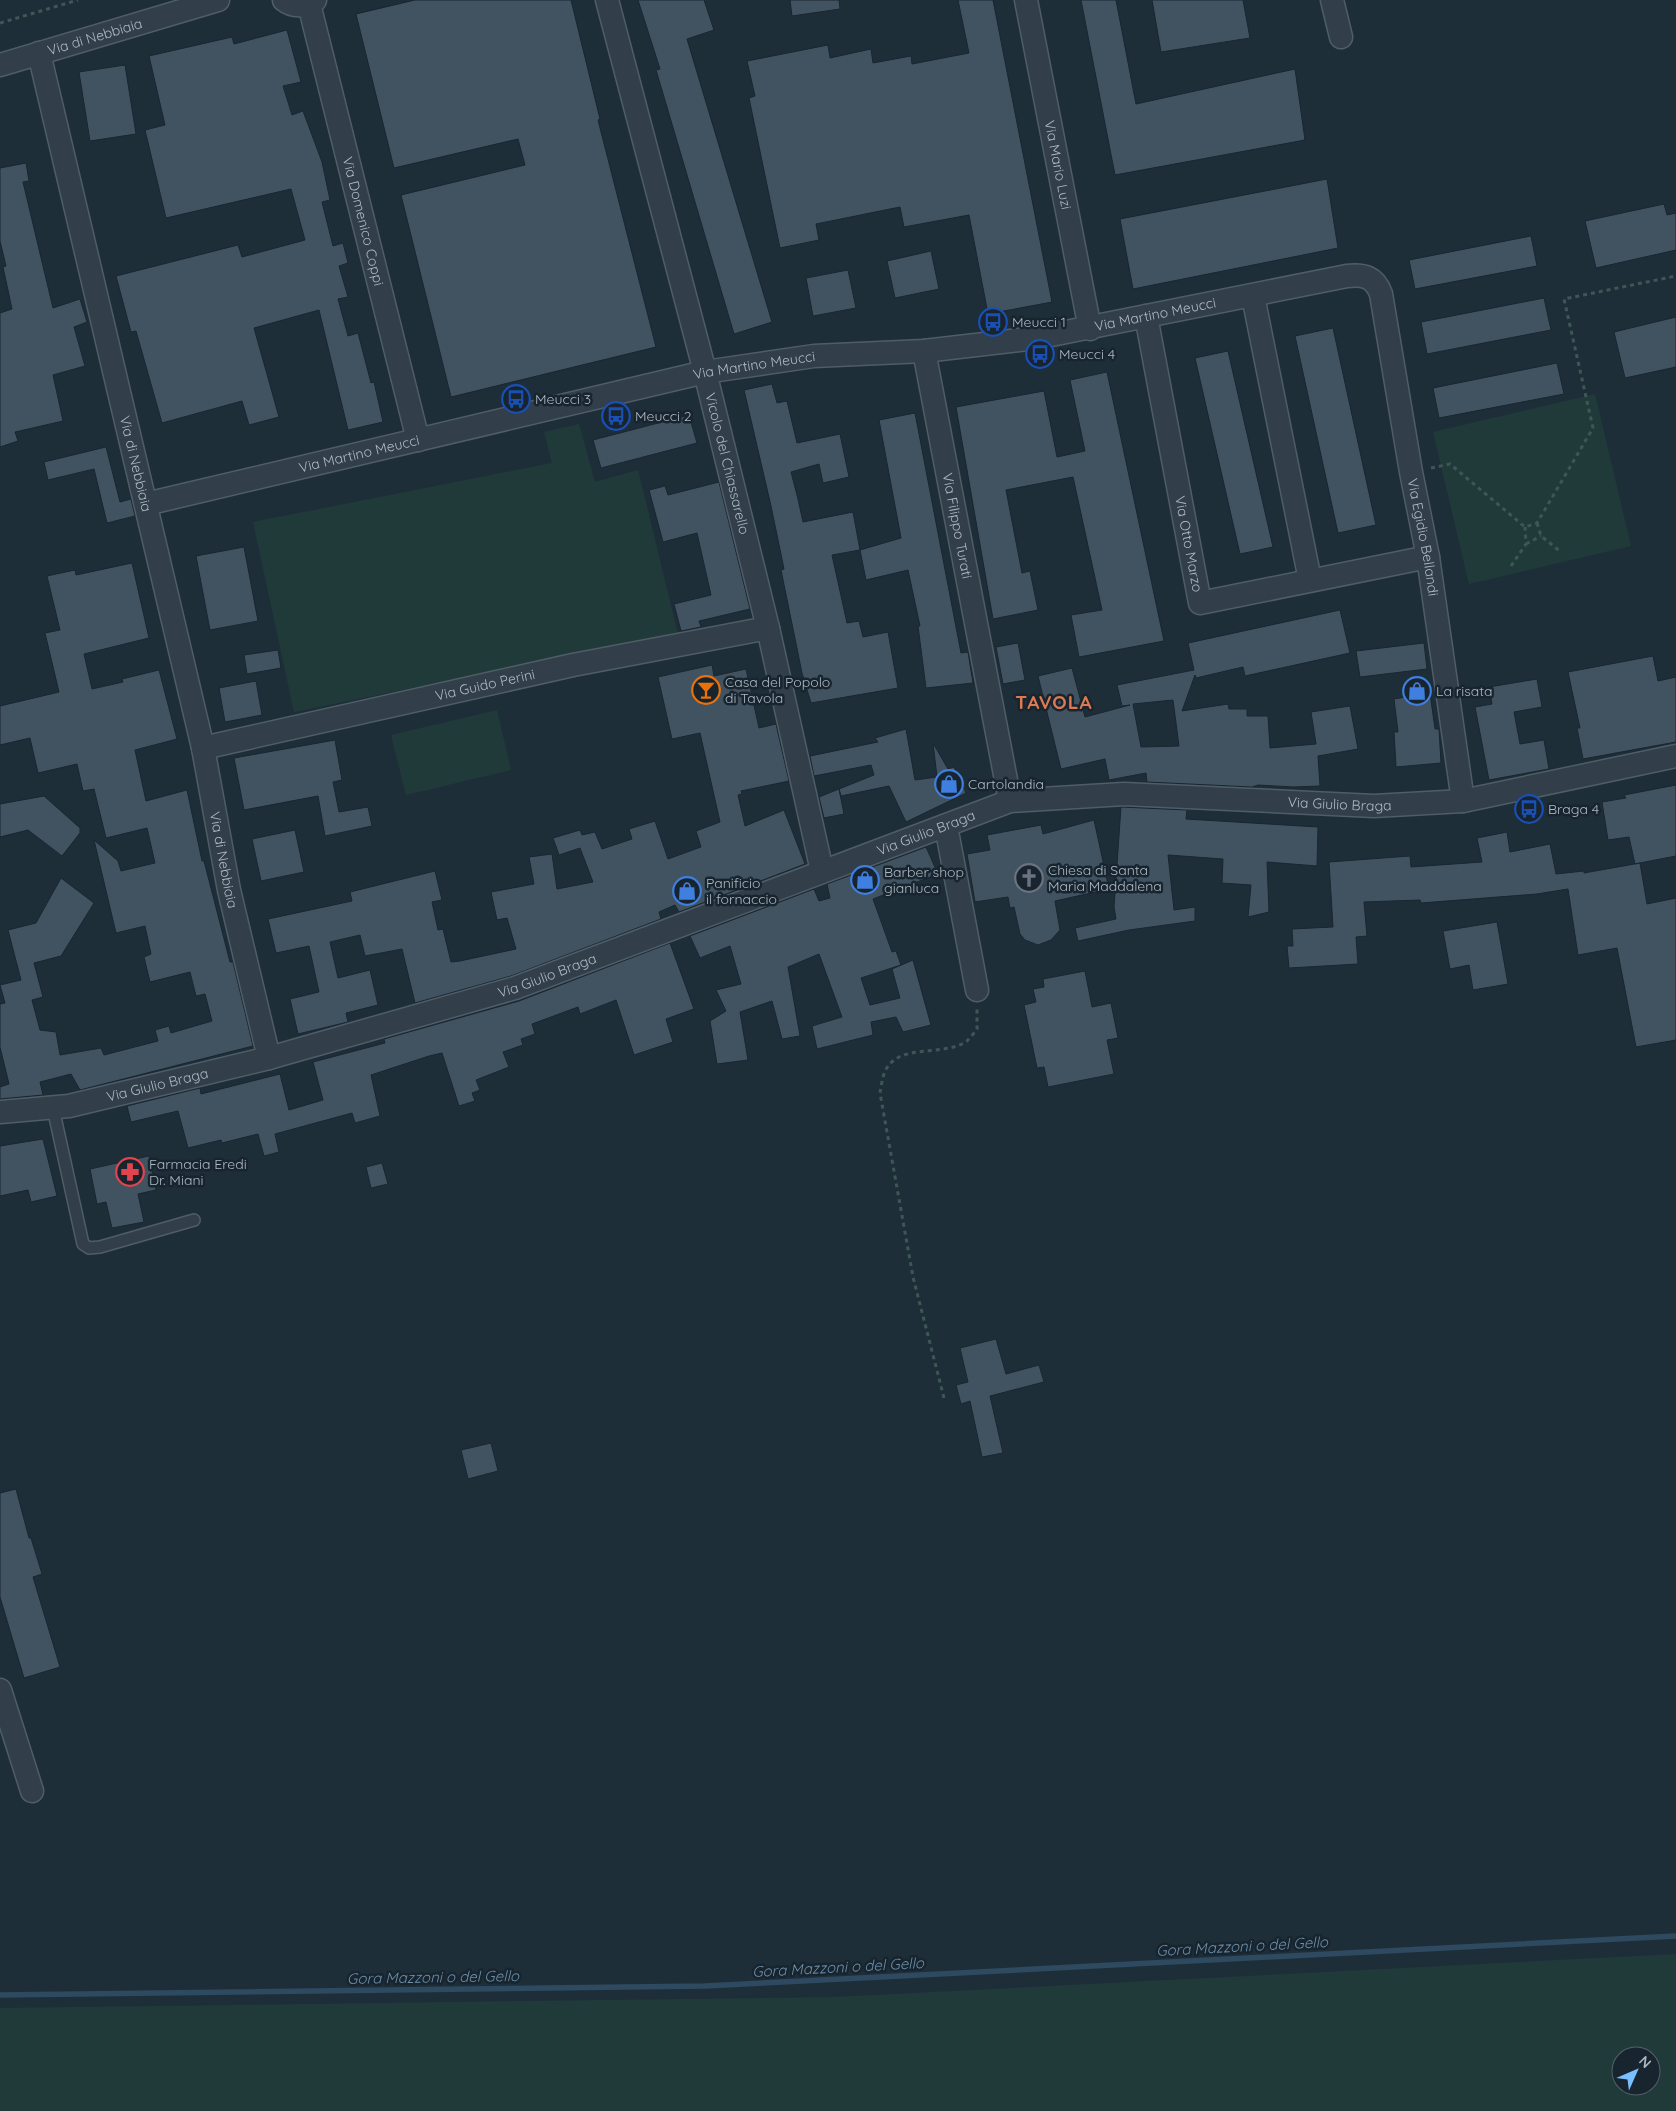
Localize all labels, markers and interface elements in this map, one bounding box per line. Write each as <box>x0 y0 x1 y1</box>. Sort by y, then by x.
street label: Via di Nebbiaia <box>45 14 144 59</box>
street label: Via Mario Luzi <box>1041 119 1076 211</box>
street label: Via Domenico Coppi <box>339 155 388 288</box>
street label: Via Martino Meucci <box>1093 293 1217 335</box>
bus stop icon: Meucci 1 <box>978 307 1008 337</box>
place label: Meucci 1 <box>1012 313 1066 331</box>
bus stop icon: Meucci 4 <box>1025 339 1055 369</box>
place label: Meucci 4 <box>1059 345 1115 363</box>
street label: Via Martino Meucci <box>691 347 816 384</box>
bus stop icon: Meucci 3 <box>501 384 531 414</box>
place label: Meucci 3 <box>535 390 591 408</box>
street label: Vicolo del Chiassarello <box>701 391 754 536</box>
bus stop icon: Meucci 2 <box>601 401 631 431</box>
place label: Meucci 2 <box>635 407 692 425</box>
street label: Via di Nebbiaia <box>116 414 156 513</box>
street label: Via Martino Meucci <box>297 431 421 477</box>
street label: Via Filippo Turati <box>939 471 976 580</box>
street label: Via Egidio Bellandi <box>1403 477 1443 597</box>
street label: Via Otto Marzo <box>1171 494 1207 594</box>
street label: Via Guido Perini <box>433 665 537 705</box>
place label: Casa del Popolo di Tavola <box>725 673 830 707</box>
bar icon: Casa del Popolo di Tavola <box>691 675 721 705</box>
shop icon: La risata <box>1402 676 1432 706</box>
place label: La risata <box>1436 682 1493 700</box>
district label: TAVOLA <box>1015 690 1093 714</box>
shop icon: Cartolandia <box>934 769 964 799</box>
place label: Cartolandia <box>968 775 1044 793</box>
street label: Via Giulio Braga <box>1287 793 1392 815</box>
bus stop icon: Braga 4 <box>1514 794 1544 824</box>
place label: Braga 4 <box>1548 800 1599 818</box>
street label: Via Giulio Braga <box>874 806 978 860</box>
street label: Via di Nebbiaia <box>206 810 242 910</box>
place label: Chiesa di Santa Maria Maddalena <box>1048 861 1162 895</box>
place label: Barber shop gianluca <box>884 863 964 897</box>
church icon: Chiesa di Santa Maria Maddalena <box>1014 863 1044 893</box>
shop icon: Barber shop gianluca <box>850 865 880 895</box>
place label: Panificio il fornaccio <box>706 874 777 908</box>
shop icon: Panificio il fornaccio <box>672 876 702 906</box>
street label: Via Giulio Braga <box>496 949 599 1001</box>
street label: Via Giulio Braga <box>105 1064 210 1106</box>
place label: Farmacia Eredi Dr. Miani <box>149 1155 247 1189</box>
pharmacy icon: Farmacia Eredi Dr. Miani <box>115 1157 145 1187</box>
water label: Gora Mazzoni o del Gello <box>1156 1932 1329 1960</box>
water label: Gora Mazzoni o del Gello <box>752 1953 925 1981</box>
water label: Gora Mazzoni o del Gello <box>347 1966 520 1988</box>
north arrow <box>1611 2046 1661 2096</box>
text: N <box>1635 2052 1655 2072</box>

